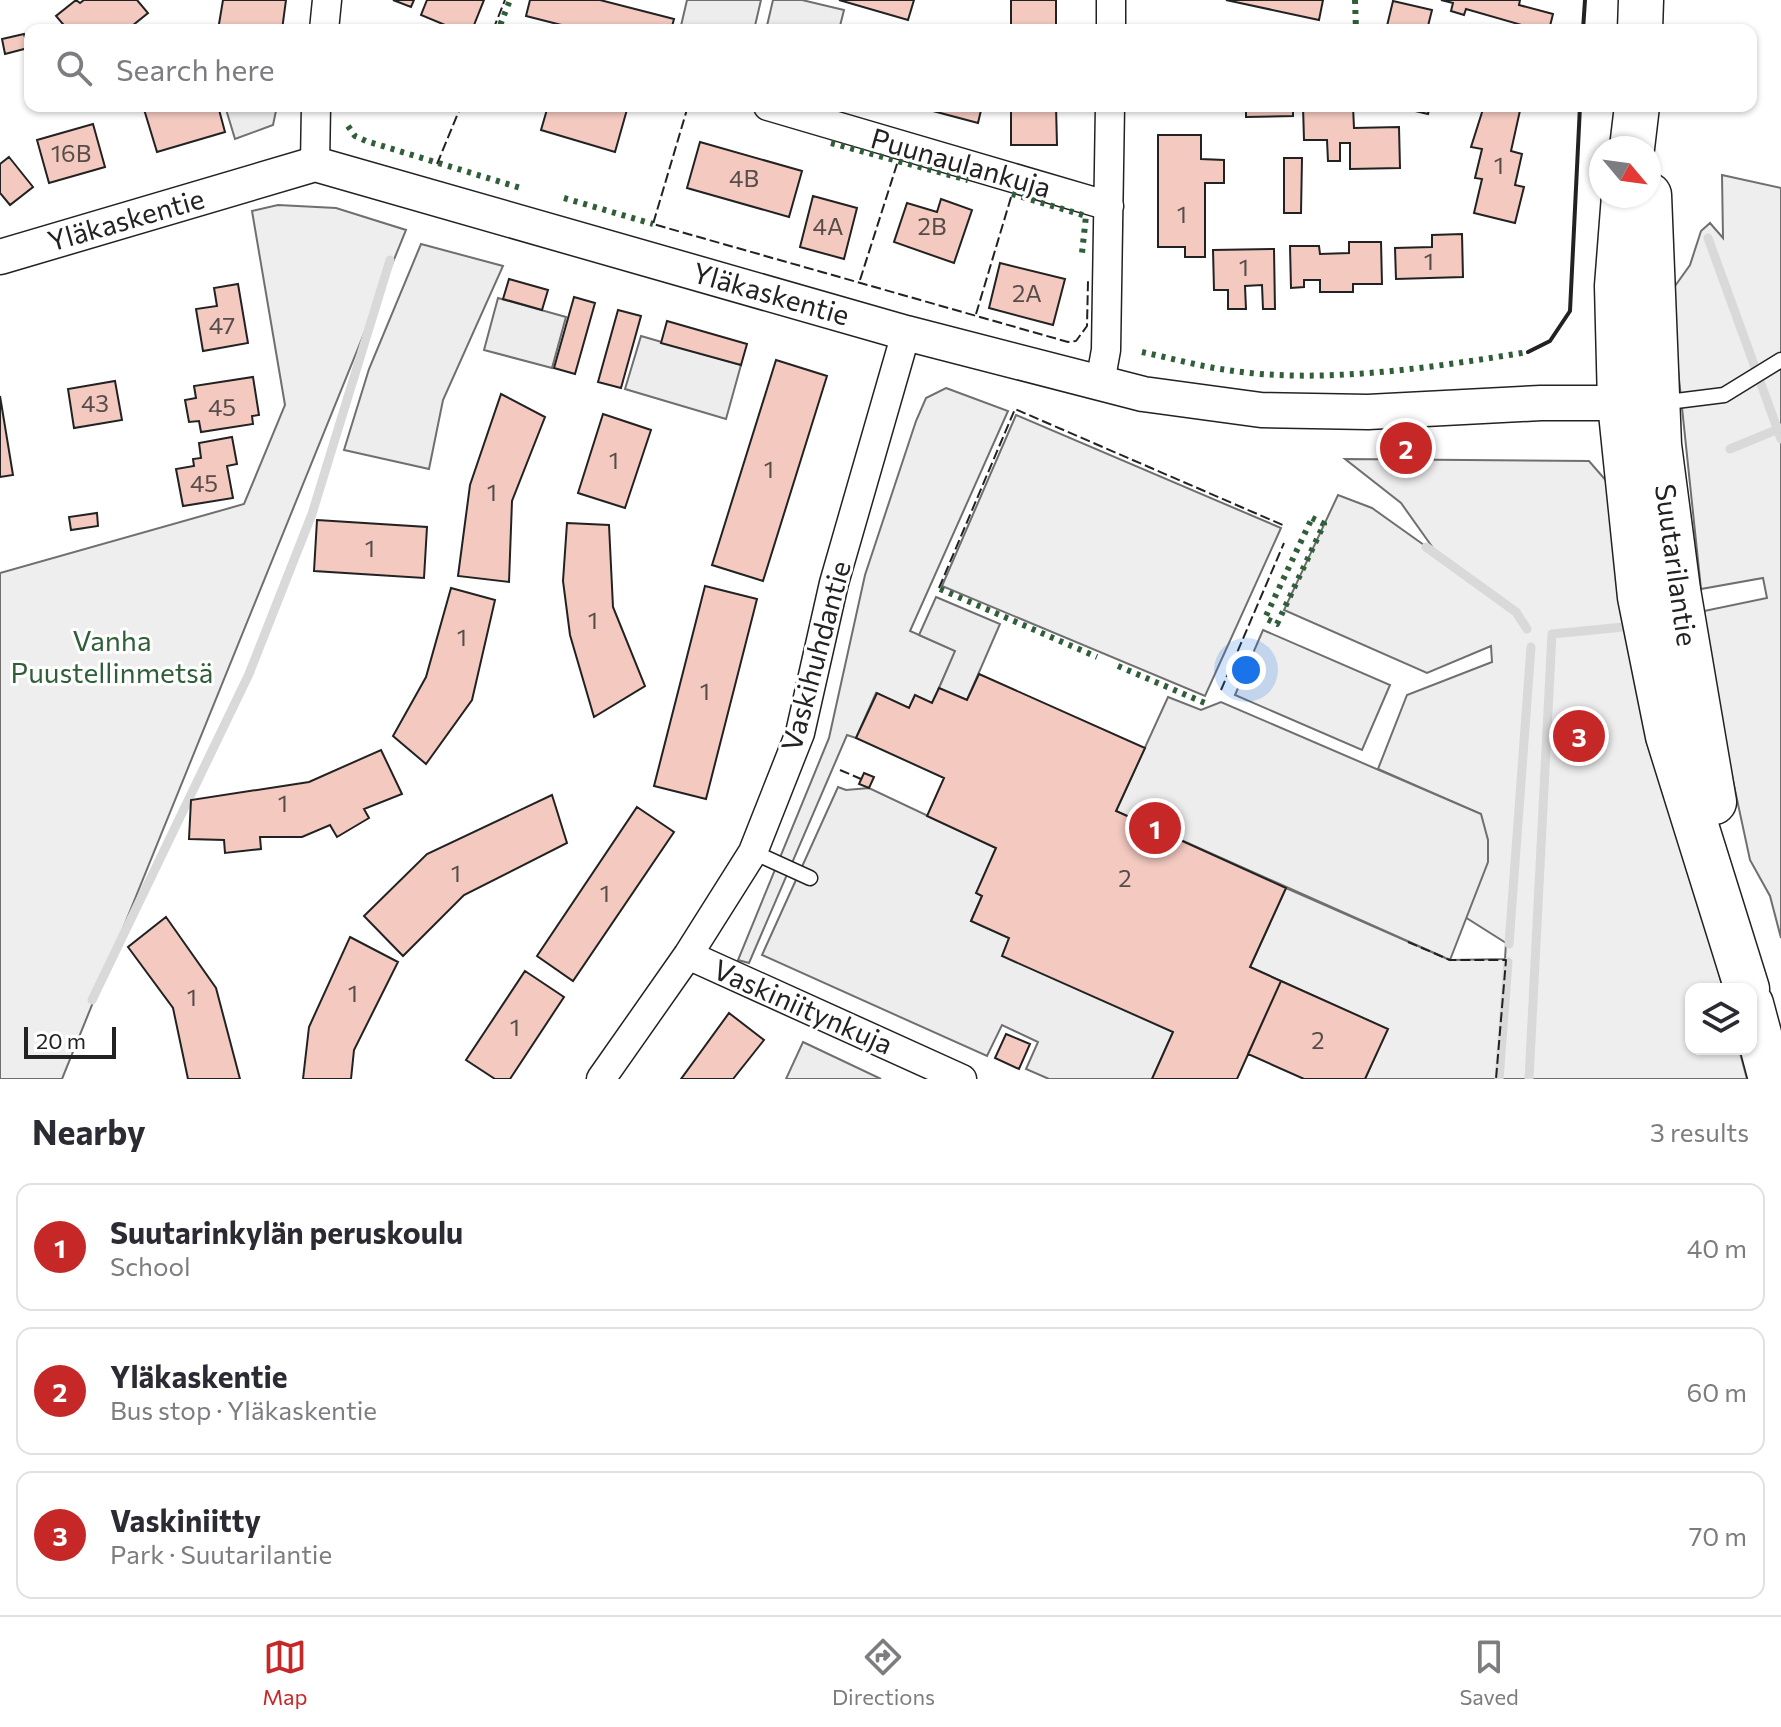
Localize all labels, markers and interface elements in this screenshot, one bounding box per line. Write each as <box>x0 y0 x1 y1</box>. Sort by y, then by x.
search box <box>24 24 1757 112</box>
icon: search <box>52 46 96 90</box>
text: Search here <box>116 50 275 87</box>
street label: Puunaulankuja <box>867 120 1055 204</box>
north arrow <box>1589 136 1661 208</box>
house number: 16B <box>51 138 91 167</box>
house number: 1 <box>1494 150 1504 179</box>
house number: 4B <box>729 163 759 192</box>
street label: Yläkaskentie <box>44 180 208 258</box>
house number: 1 <box>1177 199 1187 228</box>
house number: 4A <box>813 211 843 240</box>
house number: 2B <box>918 211 946 240</box>
house number: 1 <box>1424 246 1434 275</box>
house number: 1 <box>1239 252 1249 281</box>
street label: Yläkaskentie <box>689 254 853 332</box>
house number: 2A <box>1012 278 1042 307</box>
house number: 47 <box>209 310 235 339</box>
house number: 43 <box>81 388 109 417</box>
house number: 45 <box>208 392 236 421</box>
pin: 2 <box>1380 418 1432 478</box>
house number: 1 <box>609 445 619 474</box>
house number: 1 <box>764 454 774 483</box>
house number: 45 <box>190 468 218 497</box>
house number: 1 <box>487 477 497 506</box>
street label: Suutarilantie <box>1649 482 1705 648</box>
house number: 1 <box>365 533 375 562</box>
street label: Vaskihuhdantie <box>773 557 857 755</box>
house number: 1 <box>588 605 598 634</box>
house number: 1 <box>457 622 467 651</box>
park label: Vanha Puustellinmetsä <box>11 623 213 689</box>
your location <box>1226 650 1266 690</box>
house number: 1 <box>700 676 710 705</box>
pin: 3 <box>1553 706 1605 766</box>
house number: 1 <box>278 788 288 817</box>
pin: 1 <box>1129 798 1181 858</box>
house number: 1 <box>451 858 461 887</box>
house number: 2 <box>1118 863 1132 892</box>
house number: 1 <box>600 878 610 907</box>
street label: Vaskiniitynkuja <box>709 951 898 1061</box>
house number: 1 <box>348 978 358 1007</box>
house number: 1 <box>187 982 197 1011</box>
map controls <box>1685 983 1757 1055</box>
button: layers <box>1685 983 1757 1055</box>
house number: 1 <box>510 1012 520 1041</box>
scale bar <box>24 1023 116 1059</box>
house number: 2 <box>1311 1025 1325 1054</box>
text: 20 m <box>36 1027 86 1054</box>
text: Nearby <box>32 1110 146 1152</box>
text: 3 results <box>1650 1116 1749 1147</box>
text: Suutarinkylän peruskoulu <box>110 1213 463 1250</box>
text: 1 <box>54 1232 66 1263</box>
text: 40 m <box>1687 1232 1747 1263</box>
text: School <box>110 1250 191 1281</box>
text: Yläkaskentie <box>110 1357 288 1394</box>
text: 2 <box>53 1376 67 1407</box>
text: 60 m <box>1687 1376 1747 1407</box>
text: Bus stop · Yläkaskentie <box>110 1394 377 1425</box>
text: Vaskiniitty <box>110 1501 261 1538</box>
text: 3 <box>52 1520 68 1551</box>
text: 70 m <box>1689 1520 1747 1551</box>
text: Park · Suutarilantie <box>110 1538 332 1569</box>
tab: Map <box>262 1635 308 1710</box>
tab: Directions <box>832 1635 935 1710</box>
tab: Saved <box>1459 1635 1519 1710</box>

